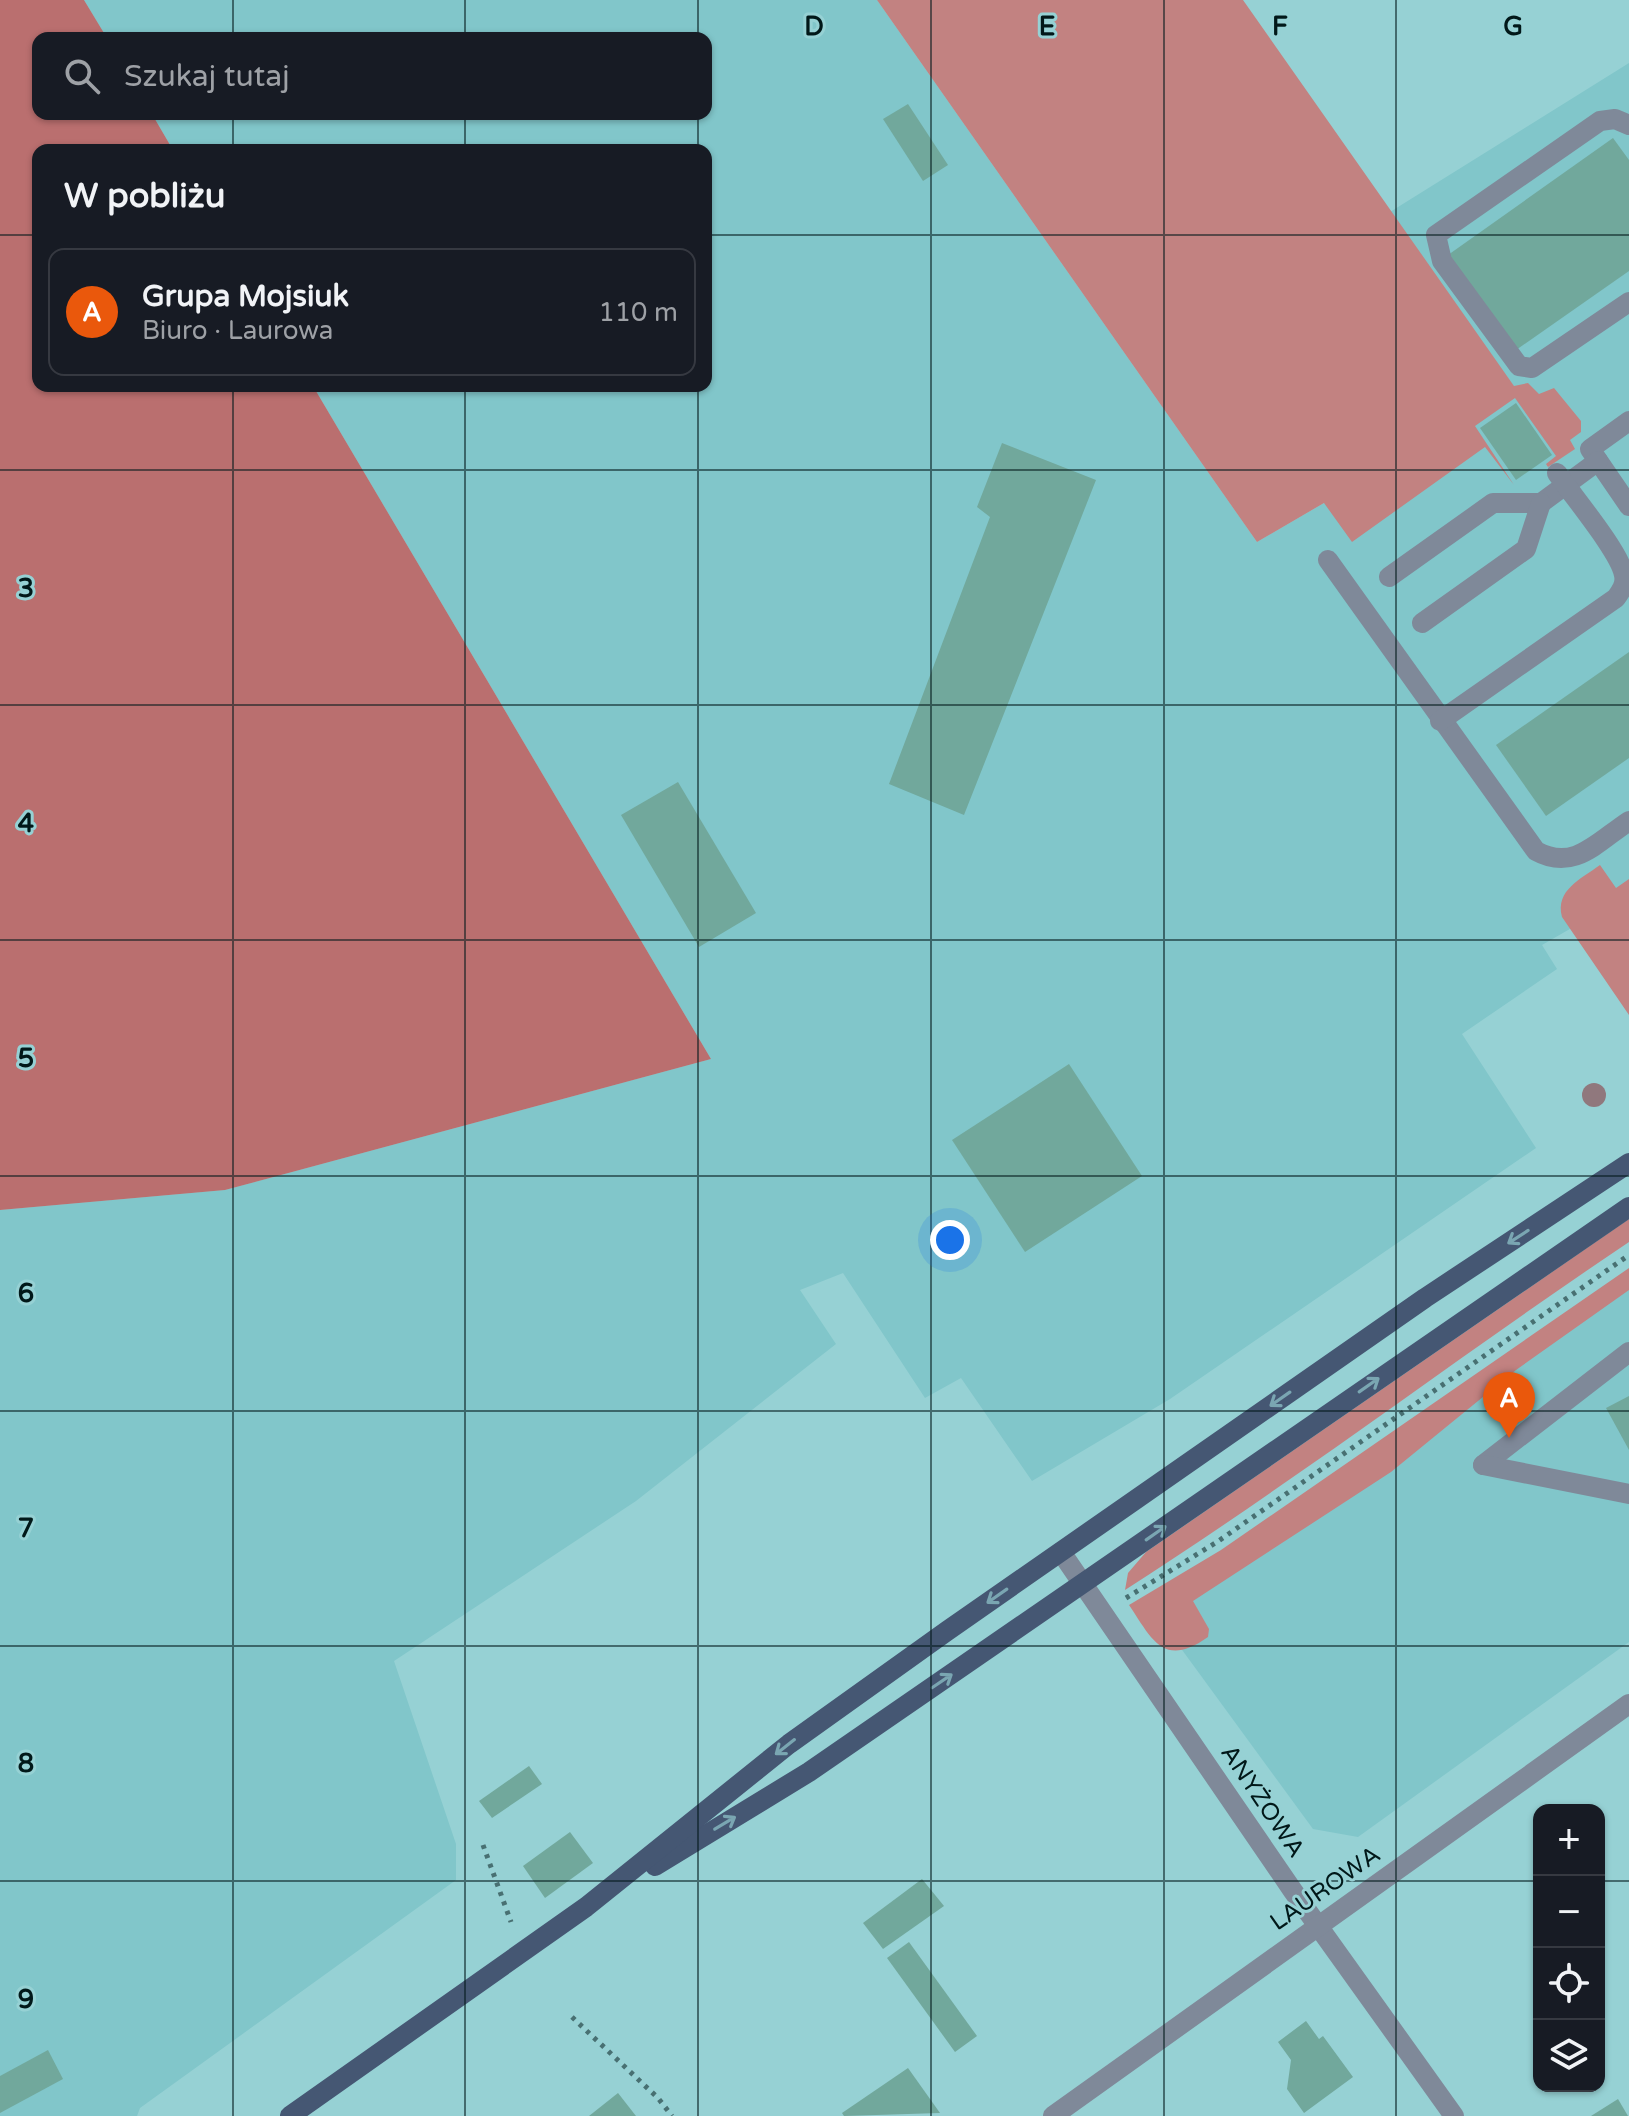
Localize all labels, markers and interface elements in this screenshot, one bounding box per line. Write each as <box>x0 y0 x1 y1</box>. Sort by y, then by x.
text: D <box>804 11 824 42</box>
text: E <box>1039 11 1055 42</box>
text: F <box>1272 11 1288 42</box>
text: G <box>1503 11 1523 42</box>
search box <box>32 32 712 120</box>
icon: search <box>60 54 104 98</box>
text: Szukaj tutaj <box>124 58 290 95</box>
text: W pobliżu <box>64 176 225 217</box>
text: Grupa Mojsiuk <box>142 278 349 315</box>
text: A <box>82 297 102 328</box>
text: 110 m <box>598 297 678 328</box>
text: Biuro · Laurowa <box>142 315 333 346</box>
text: 3 <box>18 573 34 604</box>
text: 4 <box>18 808 34 839</box>
text: 5 <box>18 1043 34 1074</box>
your location <box>930 1220 970 1260</box>
one-way arrow <box>1507 1229 1529 1245</box>
text: 6 <box>18 1278 34 1309</box>
pin: A <box>1483 1372 1535 1438</box>
one-way arrow <box>1358 1377 1380 1393</box>
one-way arrow <box>1269 1391 1291 1407</box>
text: 7 <box>18 1513 34 1544</box>
one-way arrow <box>1145 1525 1167 1541</box>
one-way arrow <box>986 1588 1008 1604</box>
one-way arrow <box>931 1673 953 1689</box>
one-way arrow <box>775 1739 796 1756</box>
street label: ANYŻOWA <box>1214 1739 1311 1863</box>
text: 8 <box>18 1748 34 1779</box>
map controls <box>1533 1804 1605 2092</box>
button: + <box>1533 1804 1605 1876</box>
one-way arrow <box>713 1815 736 1831</box>
street label: LAUROWA <box>1265 1840 1386 1937</box>
button: − <box>1533 1876 1605 1948</box>
button: locate <box>1533 1948 1605 2020</box>
text: 9 <box>18 1984 34 2015</box>
button: layers <box>1533 2020 1605 2092</box>

